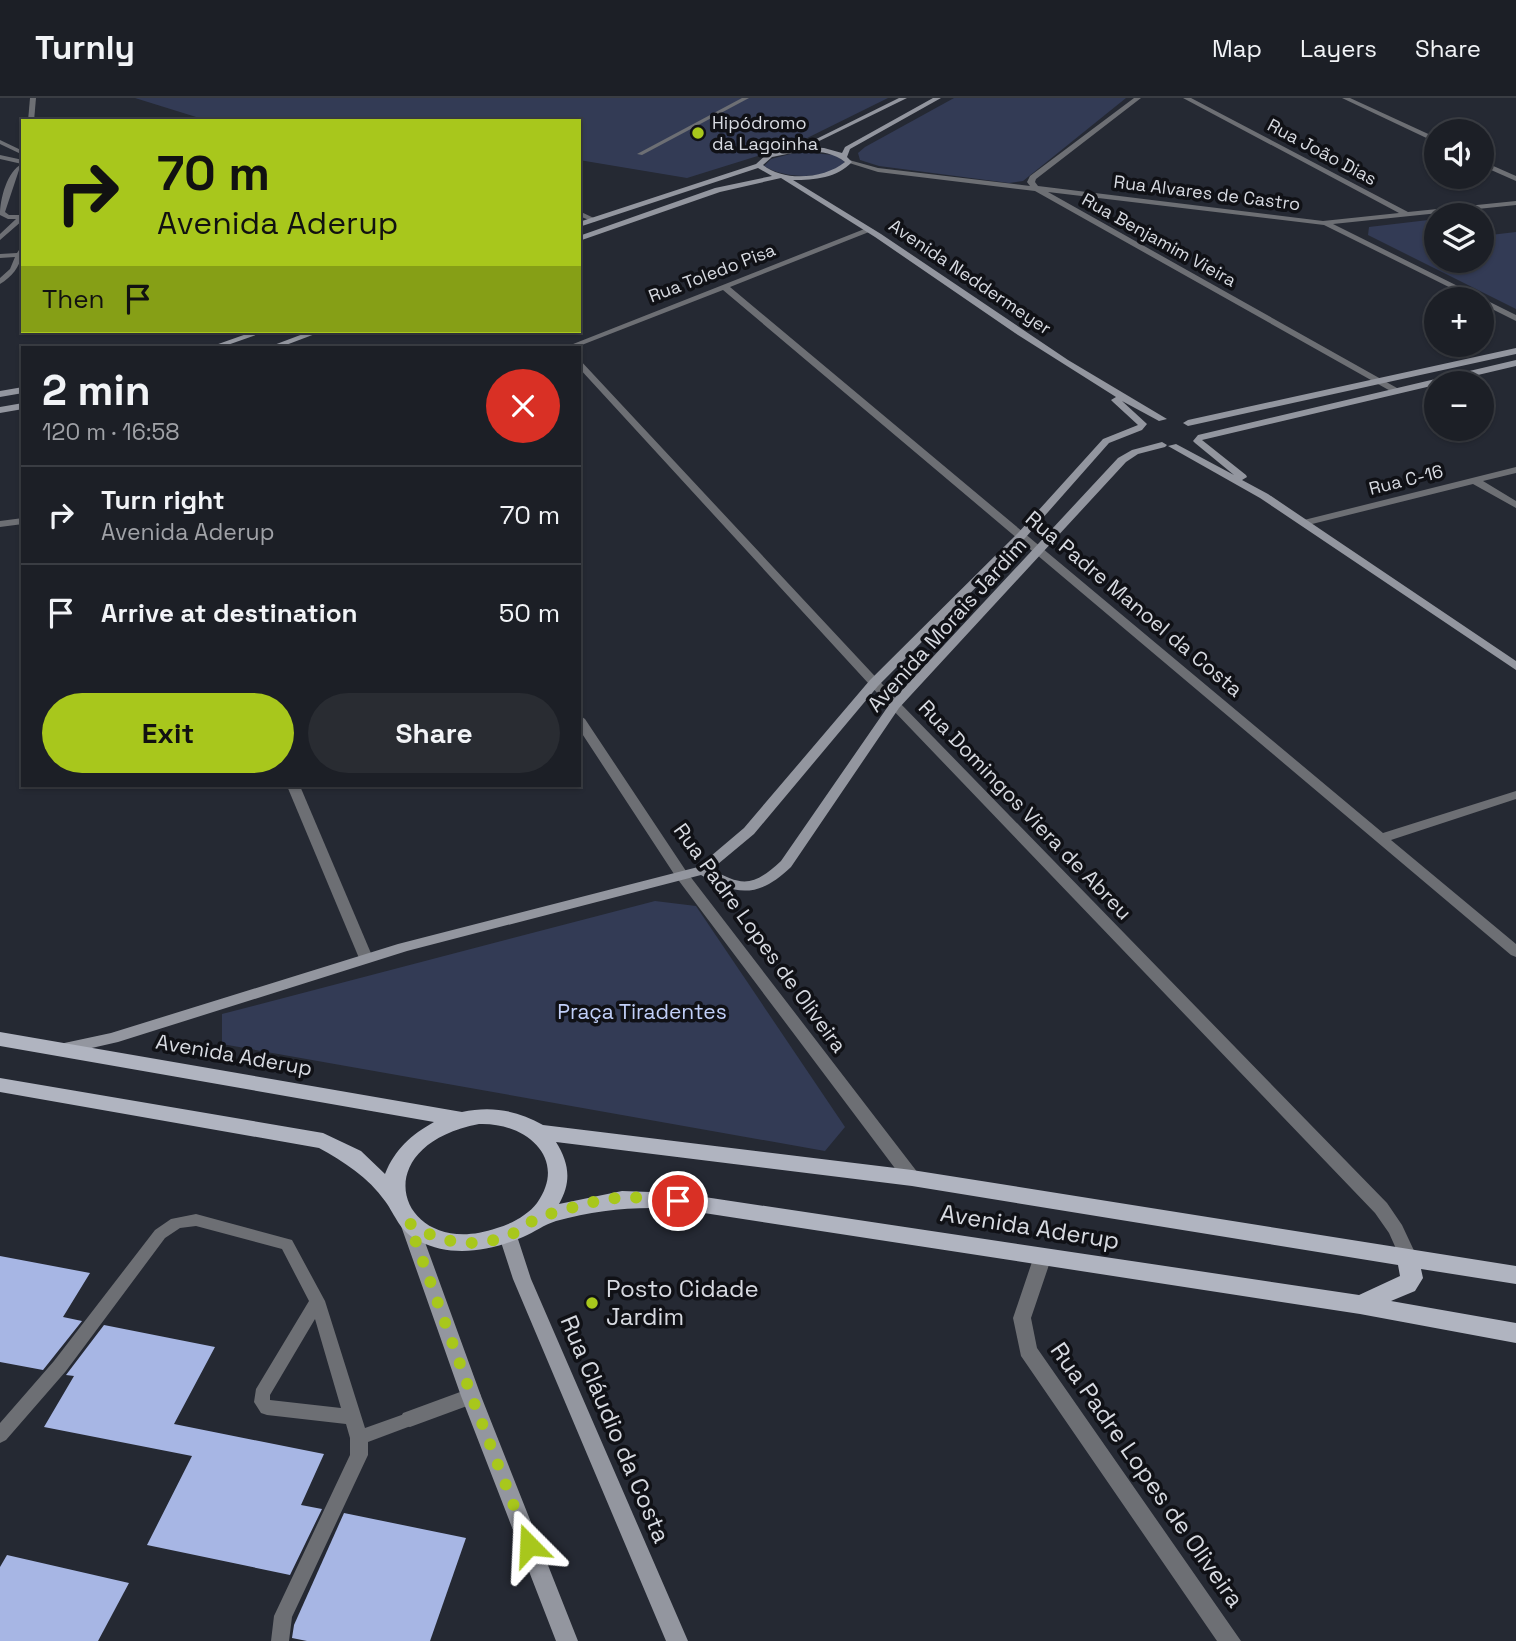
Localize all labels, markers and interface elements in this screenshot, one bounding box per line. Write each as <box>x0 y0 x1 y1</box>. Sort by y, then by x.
text: Turnly <box>35 27 135 69</box>
text: Map <box>1212 33 1262 64</box>
text: Layers <box>1300 33 1377 64</box>
text: Share <box>1415 33 1481 64</box>
place label: Hipódromo da Lagoinha <box>712 111 818 155</box>
street label: Rua João Dias <box>1264 113 1381 190</box>
map controls <box>1424 119 1494 441</box>
button: sound <box>1424 119 1494 189</box>
marker: Hipódromo da Lagoinha <box>690 125 706 141</box>
text: 70 m <box>157 142 270 204</box>
icon: right <box>42 147 133 238</box>
street label: Rua Alvares de Castro <box>1112 170 1302 215</box>
street label: Rua Benjamim Vieira <box>1078 188 1240 292</box>
text: Avenida Aderup <box>157 203 398 243</box>
button: layers <box>1424 203 1494 273</box>
street label: Avenida Neddermeyer <box>885 214 1056 340</box>
street label: Rua Toledo Pisa <box>645 238 779 307</box>
icon: arrive <box>119 280 157 318</box>
text: Then <box>42 282 105 316</box>
button: + <box>1424 287 1494 357</box>
text: 2 min <box>42 364 151 417</box>
button: close <box>486 369 560 443</box>
button: − <box>1424 371 1494 441</box>
text: 120 m · 16:58 <box>42 417 180 447</box>
street label: Rua C-16 <box>1366 459 1445 500</box>
text: Turn right <box>101 483 225 517</box>
icon: right <box>42 496 80 534</box>
text: 70 m <box>500 498 560 532</box>
street label: Rua Padre Manoel da Costa <box>1020 505 1249 703</box>
text: Avenida Aderup <box>101 517 274 547</box>
street label: Avenida Morais Jardim <box>861 532 1032 718</box>
icon: arrive <box>42 594 80 632</box>
text: Arrive at destination <box>101 596 358 630</box>
text: 50 m <box>499 596 560 630</box>
button: Exit <box>42 693 294 773</box>
button: Share <box>308 693 560 773</box>
street label: Rua Domingos Viera de Abreu <box>913 694 1138 925</box>
street label: Rua Padre Lopes de Oliveira <box>668 818 853 1058</box>
park label: Praça Tiradentes <box>557 998 727 1025</box>
street label: Avenida Aderup <box>154 1027 314 1082</box>
pin <box>648 1171 708 1231</box>
icon: arrive <box>659 1182 697 1220</box>
street label: Avenida Aderup <box>938 1197 1122 1256</box>
place label: Posto Cidade Jardim <box>606 1273 759 1332</box>
marker: Posto Cidade Jardim <box>584 1295 600 1311</box>
street label: Rua Cláudio da Costa <box>553 1310 678 1548</box>
street label: Rua Padre Lopes de Oliveira <box>1044 1336 1251 1614</box>
position arrow <box>492 1508 566 1582</box>

